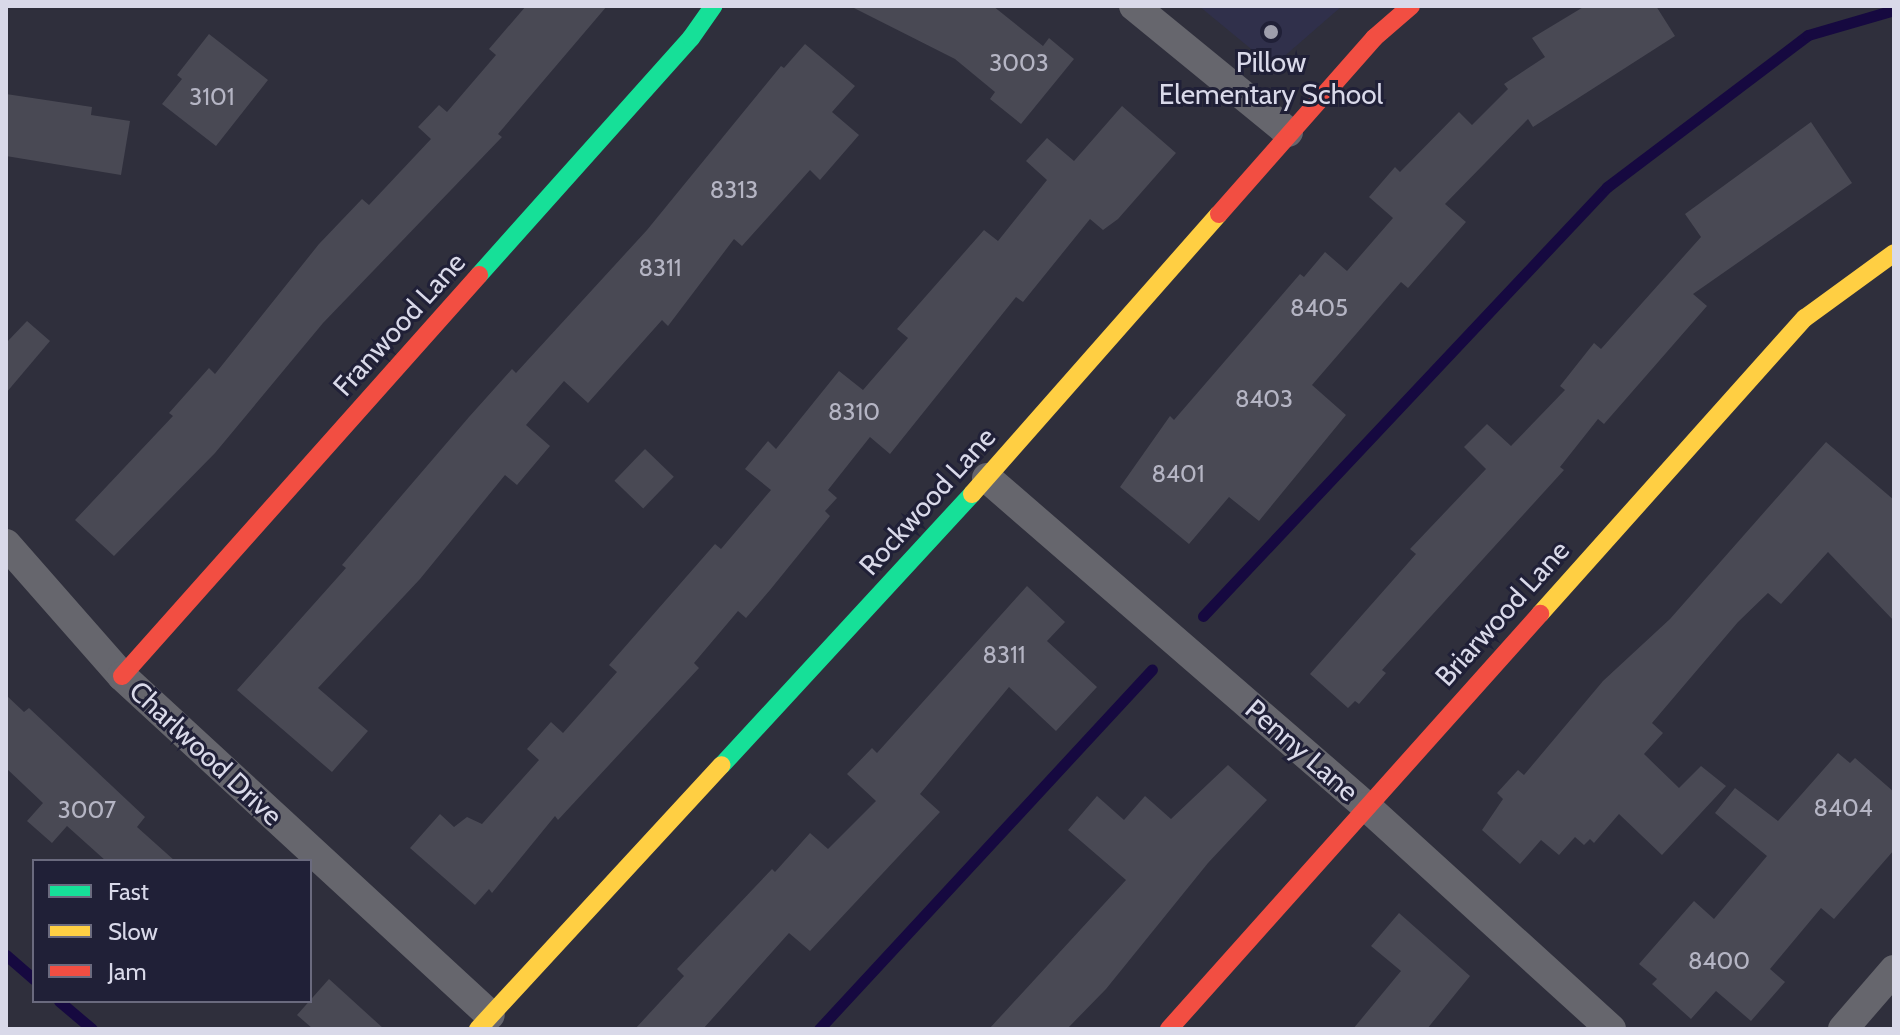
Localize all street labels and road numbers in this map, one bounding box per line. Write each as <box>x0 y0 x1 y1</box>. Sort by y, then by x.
street label: Franwood Lane <box>326 245 472 403</box>
street label: Rockwood Lane <box>852 420 1002 582</box>
street label: Briarwood Lane <box>1428 533 1576 693</box>
street label: Charlwood Drive <box>123 674 289 832</box>
street label: Penny Lane <box>1239 692 1365 808</box>

